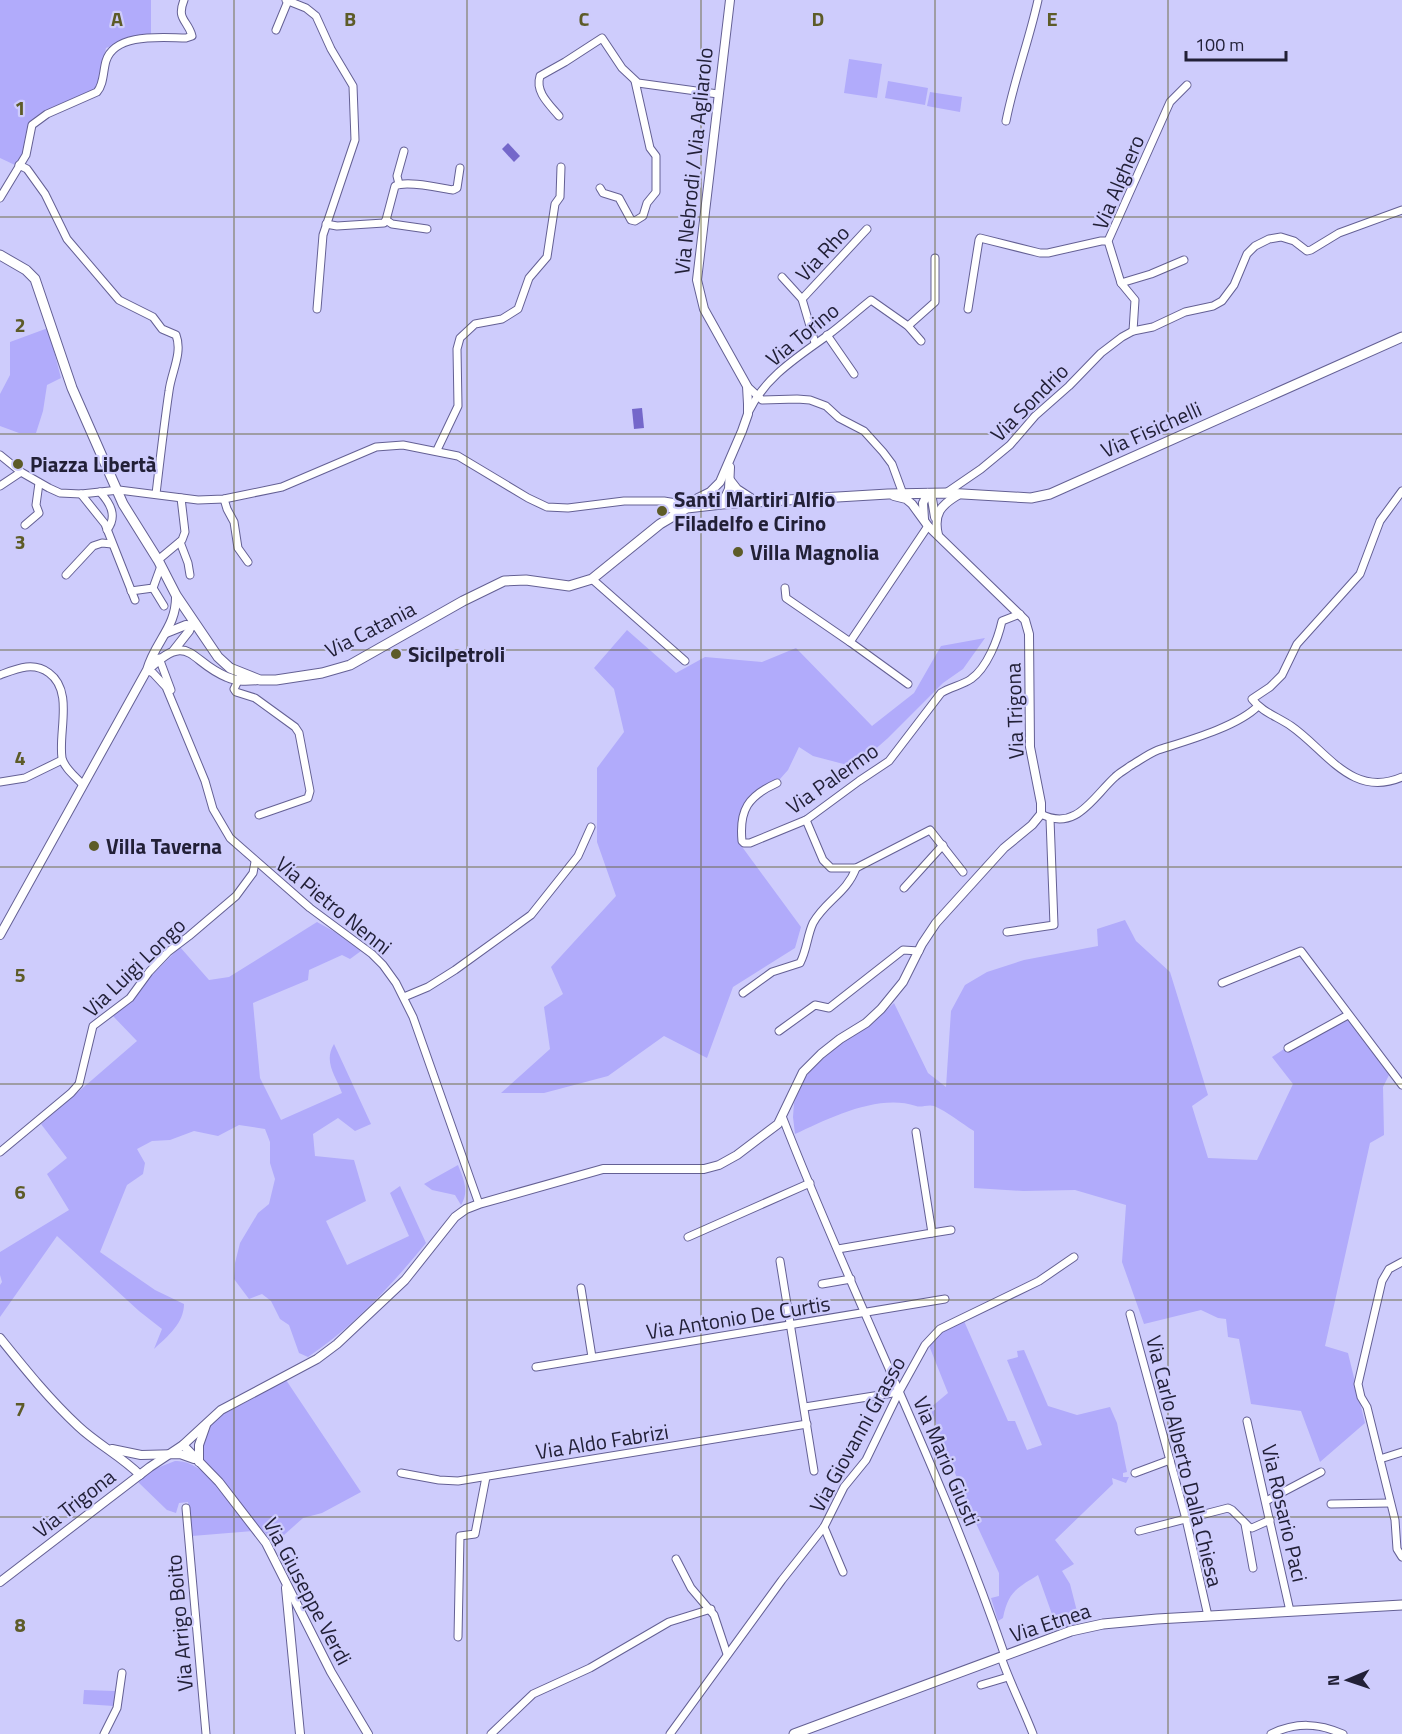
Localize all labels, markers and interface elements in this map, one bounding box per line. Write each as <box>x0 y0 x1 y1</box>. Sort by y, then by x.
text: A <box>111 3 123 34</box>
text: B <box>344 3 356 34</box>
text: C <box>579 3 590 34</box>
text: D <box>812 3 824 34</box>
text: E <box>1046 3 1058 34</box>
scale bar <box>1186 24 1286 62</box>
text: 100 m <box>1195 31 1244 58</box>
street label: Via Nebrodi / Via Agliarolo <box>665 46 721 276</box>
text: 1 <box>14 92 26 123</box>
street label: Via Alghero <box>1084 130 1152 234</box>
street label: Via Rho <box>787 217 857 289</box>
street label: Via Torino <box>758 294 846 374</box>
text: 2 <box>14 309 26 340</box>
street label: Via Sondrio <box>982 355 1076 449</box>
street label: Via Fisichelli <box>1095 393 1207 465</box>
place label: Piazza Libertà <box>30 448 157 480</box>
marker: Piazza Libertà <box>11 457 25 471</box>
place label: Santi Martiri Alfio Filadelfo e Cirino <box>674 483 835 539</box>
marker: Santi Martiri Alfio Filadelfo e Cirino <box>655 504 669 518</box>
text: 3 <box>14 526 26 557</box>
place label: Villa Magnolia <box>750 536 880 568</box>
marker: Villa Magnolia <box>731 545 745 559</box>
street label: Via Catania <box>319 592 421 666</box>
place label: Sicilpetroli <box>408 638 505 670</box>
marker: Sicilpetroli <box>389 647 403 661</box>
street label: Via Trigona <box>996 662 1032 760</box>
street label: Via Palermo <box>779 734 885 822</box>
text: 4 <box>14 742 26 773</box>
place label: Villa Taverna <box>106 830 222 862</box>
marker: Villa Taverna <box>87 839 101 853</box>
street label: Via Pietro Nenni <box>269 848 399 962</box>
street label: Via Luigi Longo <box>75 910 193 1024</box>
text: 5 <box>14 959 26 990</box>
text: 6 <box>14 1176 26 1207</box>
street label: Via Antonio De Curtis <box>644 1287 832 1347</box>
street label: Via Carlo Alberto Dalla Chiesa <box>1138 1332 1232 1591</box>
street label: Via Giovanni Grasso <box>801 1350 913 1518</box>
street label: Via Mario Giusti <box>905 1391 989 1531</box>
text: 7 <box>14 1393 26 1424</box>
street label: Via Aldo Fabrizi <box>533 1415 671 1467</box>
street label: Via Rosario Paci <box>1254 1441 1316 1585</box>
street label: Via Trigona <box>26 1460 122 1545</box>
street label: Via Giuseppe Verdi <box>256 1511 360 1671</box>
street label: Via Arrigo Boito <box>157 1553 201 1693</box>
street label: Via Etnea <box>1005 1594 1095 1650</box>
text: 8 <box>14 1609 26 1640</box>
north arrow <box>1318 1650 1378 1710</box>
text: N <box>1321 1675 1345 1686</box>

